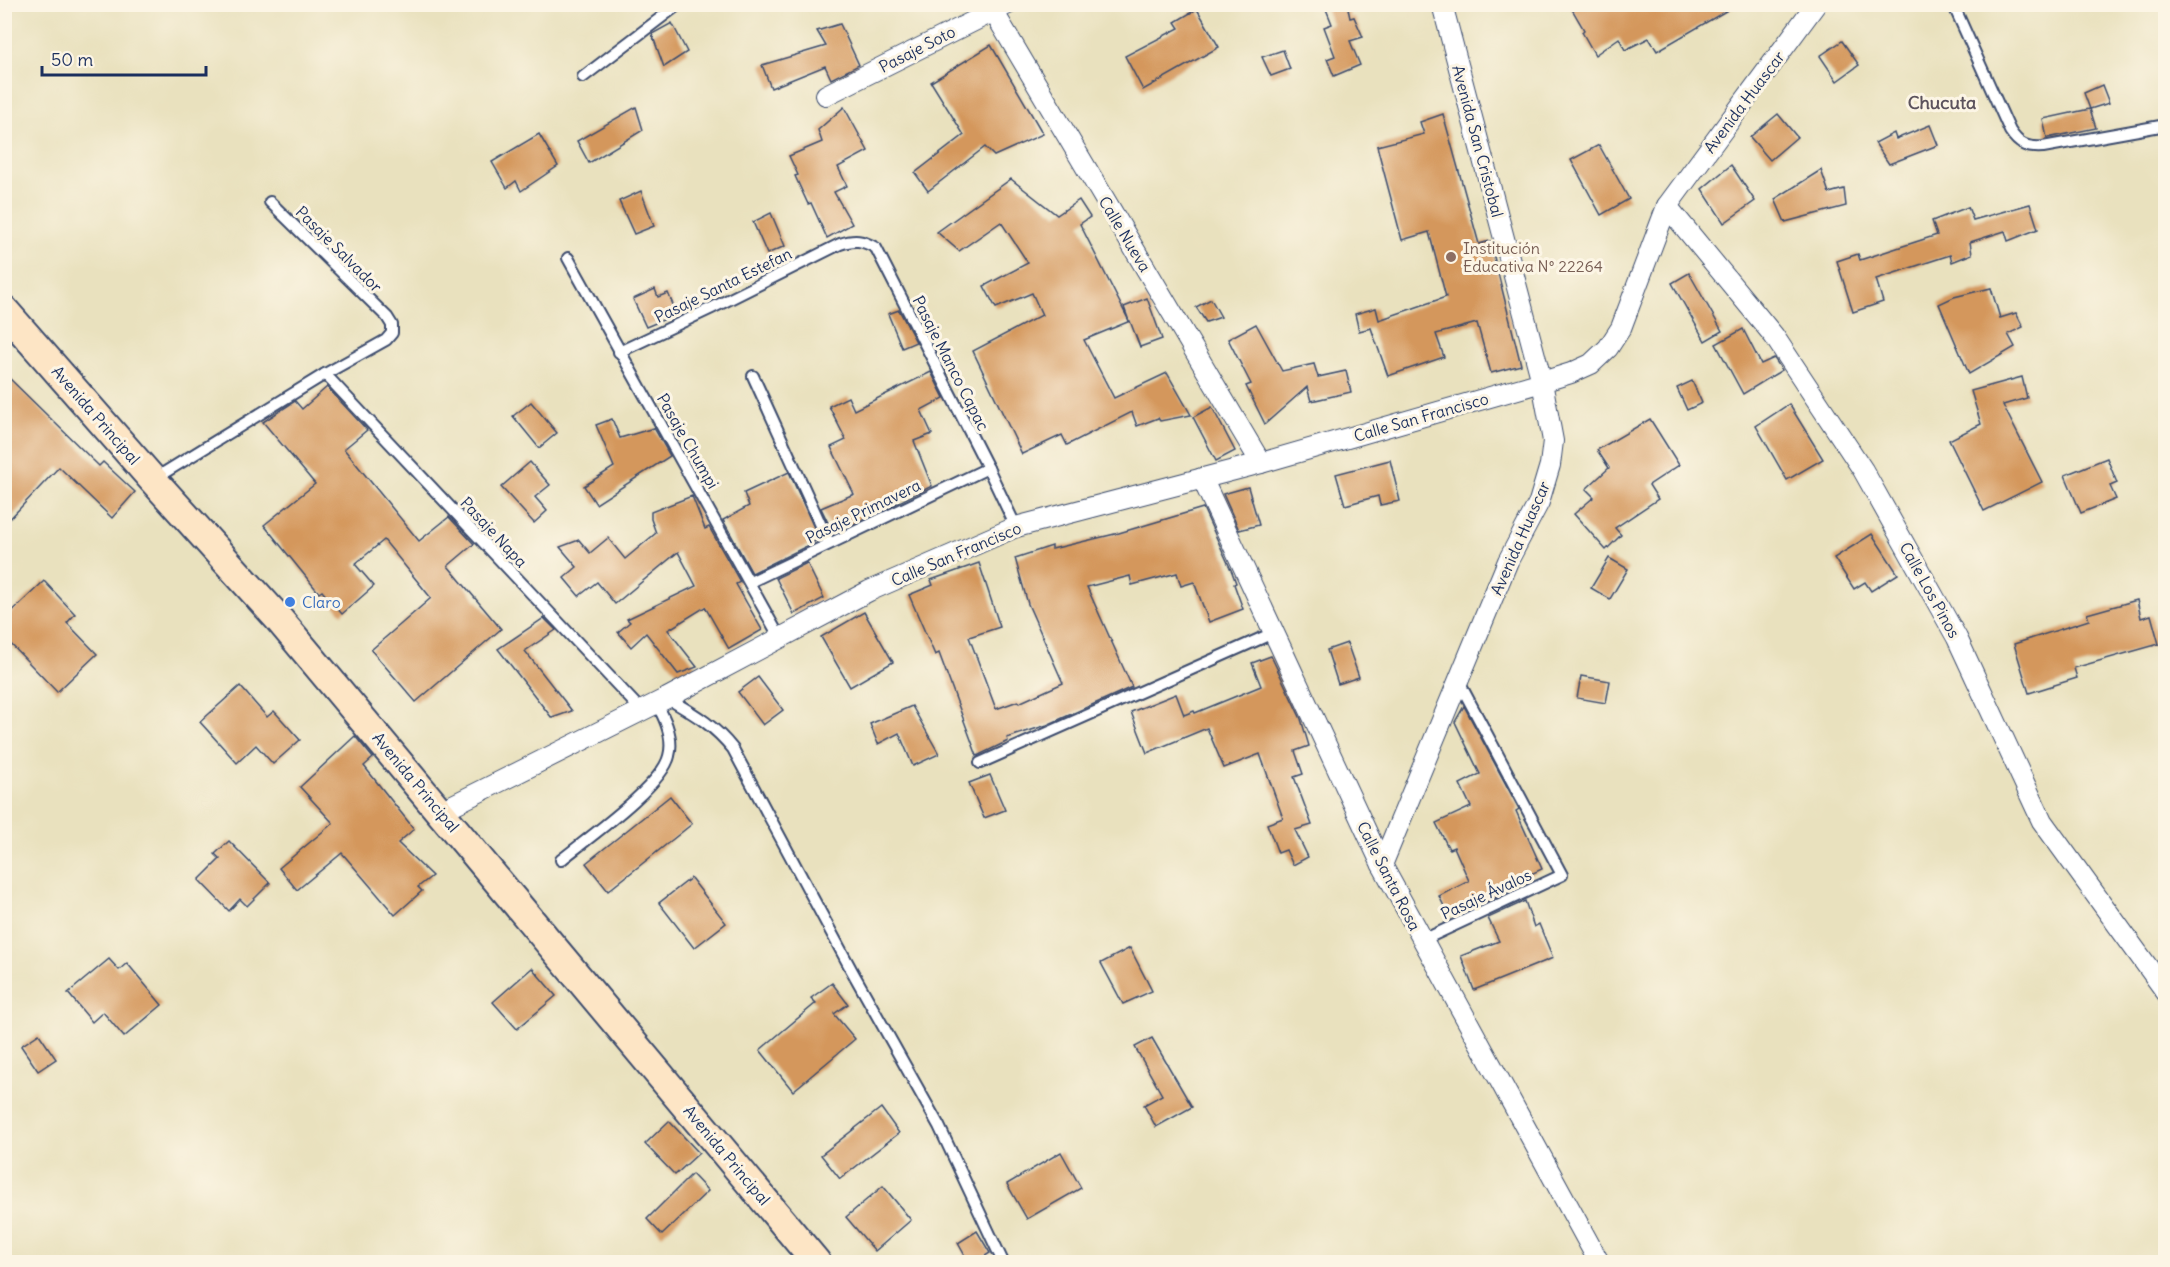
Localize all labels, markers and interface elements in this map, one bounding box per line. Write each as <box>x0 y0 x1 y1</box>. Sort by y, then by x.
street label: Pasaje Soto <box>876 21 958 77</box>
scale bar <box>42 39 206 77</box>
street label: Avenida Huascar <box>1699 47 1789 157</box>
text: 50 m <box>51 48 93 71</box>
street label: Avenida San Cristobal <box>1448 63 1508 219</box>
district label: Chucuta <box>1908 91 1976 114</box>
street label: Calle Nueva <box>1095 193 1155 275</box>
street label: Pasaje Salvador <box>292 202 387 297</box>
place label: Institución Educativa Nº 22264 <box>1463 238 1603 276</box>
street label: Pasaje Santa Estefan <box>651 243 795 327</box>
marker: Institución Educativa Nº 22264 <box>1444 250 1458 264</box>
street label: Pasaje Manco Capac <box>908 292 994 434</box>
street label: Avenida Principal <box>48 362 144 468</box>
street label: Calle San Francisco <box>1351 388 1491 446</box>
street label: Pasaje Chumpi <box>653 390 723 492</box>
street label: Pasaje Primavera <box>802 474 924 548</box>
street label: Avenida Huascar <box>1486 477 1554 598</box>
street label: Pasaje Napa <box>456 493 532 571</box>
street label: Calle San Francisco <box>888 518 1024 590</box>
street label: Calle Los Pinos <box>1895 539 1965 641</box>
place label: Claro <box>302 592 341 612</box>
marker: Claro <box>283 595 297 609</box>
street label: Avenida Principal <box>368 728 464 836</box>
street label: Calle Santa Rosa <box>1353 818 1425 934</box>
street label: Pasaje Ávalos <box>1438 864 1534 924</box>
street label: Avenida Principal <box>679 1101 775 1209</box>

